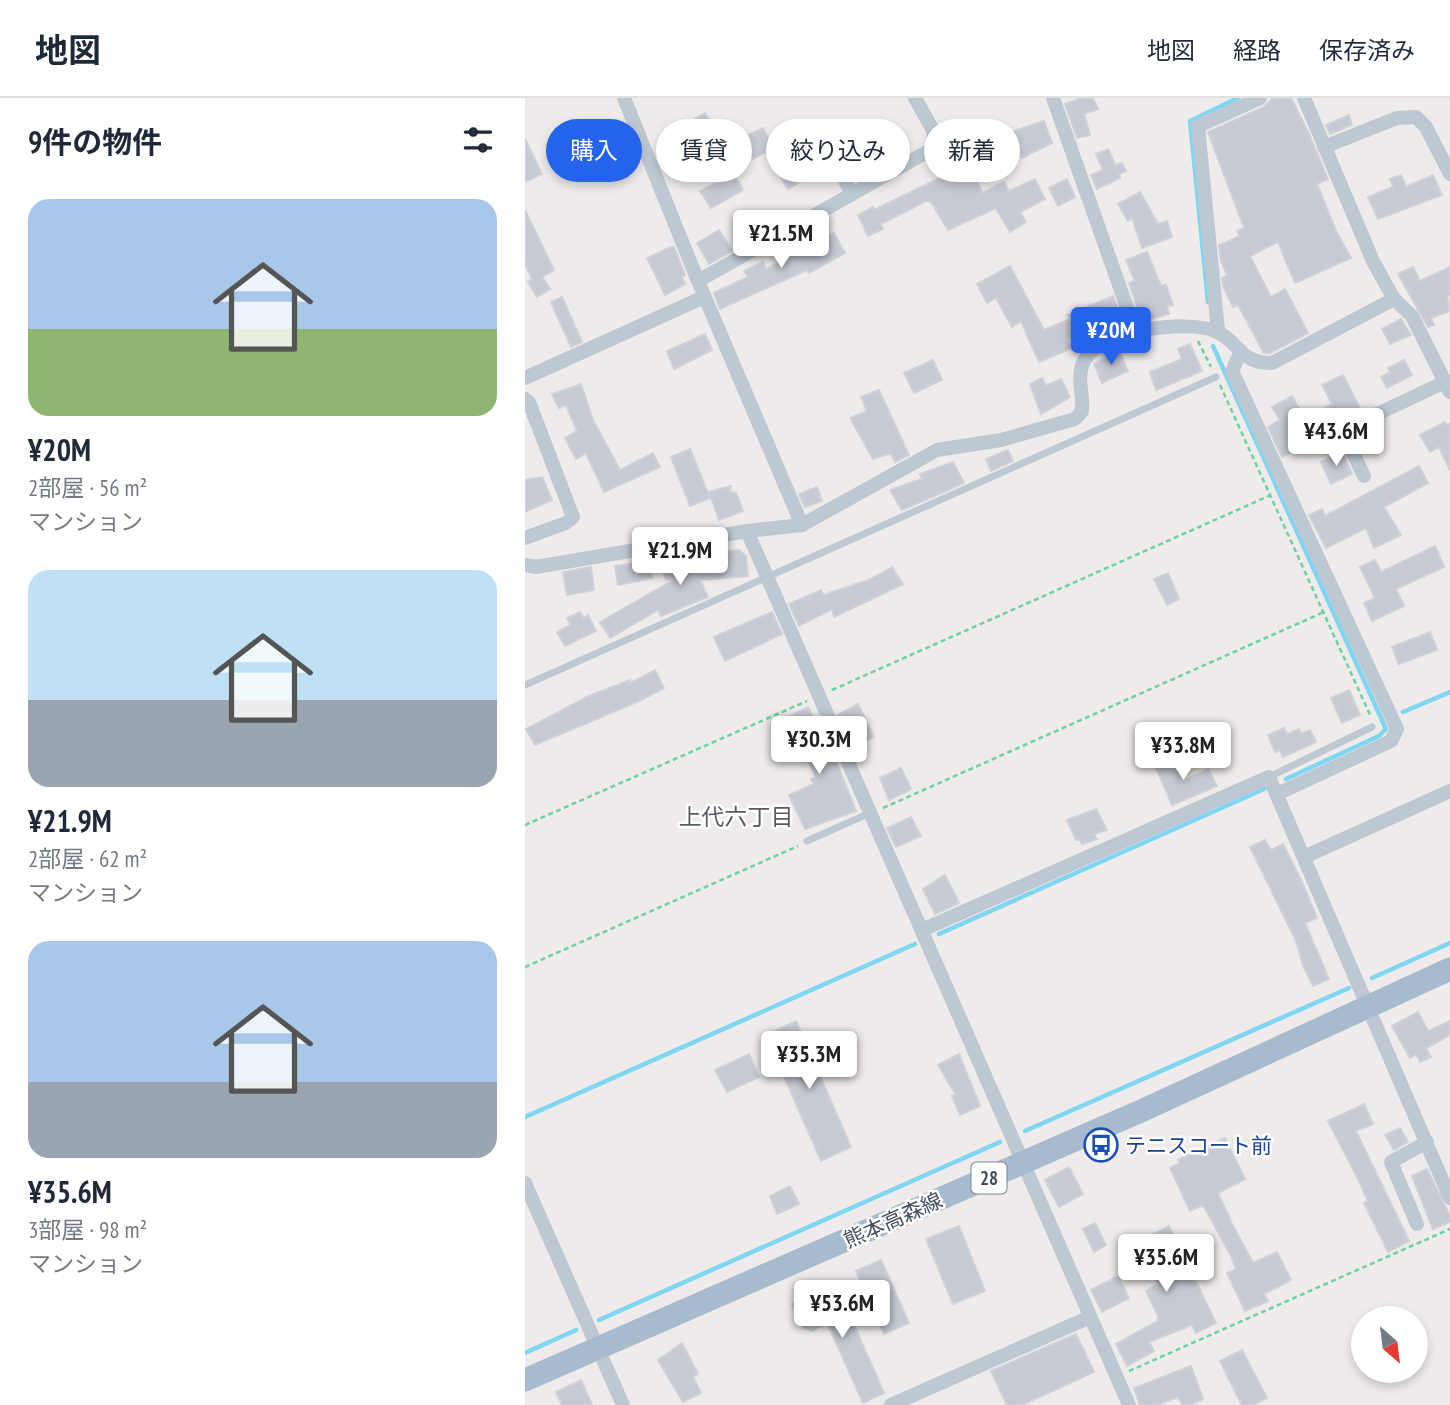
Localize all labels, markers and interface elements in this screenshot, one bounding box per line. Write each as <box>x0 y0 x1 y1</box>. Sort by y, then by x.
text: 地図 <box>35 28 101 71</box>
text: 地図 <box>1147 35 1195 66</box>
text: 経路 <box>1233 35 1281 66</box>
text: 保存済み <box>1319 35 1415 66</box>
chip: 購入 <box>546 119 642 182</box>
chip: 賃貸 <box>656 119 752 182</box>
chip: 絞り込み <box>766 119 910 182</box>
chip: 新着 <box>924 119 1020 182</box>
icon: filters <box>459 121 497 159</box>
text: 9件の物件 <box>28 122 162 161</box>
pin: ¥21.5M <box>724 211 838 270</box>
text: ¥21.5M <box>749 218 813 247</box>
icon: home <box>200 244 326 370</box>
pin: ¥20M <box>1070 308 1152 367</box>
text: ¥20M <box>1087 315 1135 344</box>
pin: ¥43.6M <box>1279 408 1393 468</box>
text: ¥43.6M <box>1304 416 1368 445</box>
text: ¥20M <box>28 430 91 469</box>
text: 2部屋 · 56 m² <box>28 473 147 502</box>
text: マンション <box>28 507 143 536</box>
pin: ¥21.9M <box>623 528 737 587</box>
text: ¥21.9M <box>648 535 712 564</box>
icon: home <box>200 615 326 741</box>
pin: ¥30.3M <box>762 716 876 776</box>
pin: ¥33.8M <box>1126 722 1240 782</box>
text: ¥30.3M <box>787 724 851 753</box>
text: ¥33.8M <box>1151 730 1215 759</box>
text: ¥21.9M <box>28 801 112 840</box>
district label: 上代六丁目 <box>679 802 794 831</box>
text: 2部屋 · 62 m² <box>28 844 147 873</box>
text: マンション <box>28 878 143 907</box>
icon: home <box>200 986 326 1112</box>
pin: ¥35.3M <box>752 1032 866 1091</box>
text: ¥35.3M <box>777 1039 841 1068</box>
bus stop icon: テニスコート前 <box>1082 1126 1120 1164</box>
place label: テニスコート前 <box>1125 1132 1272 1159</box>
road number: 28 <box>972 1162 1007 1194</box>
text: ¥35.6M <box>28 1172 112 1211</box>
street label: 熊本高森線 <box>840 1186 946 1254</box>
text: 3部屋 · 98 m² <box>28 1215 147 1244</box>
pin: ¥35.6M <box>1109 1234 1223 1294</box>
text: ¥35.6M <box>1134 1242 1198 1271</box>
text: マンション <box>28 1249 143 1278</box>
pin: ¥53.6M <box>785 1280 899 1340</box>
text: ¥53.6M <box>810 1288 874 1317</box>
north arrow <box>1351 1306 1428 1382</box>
map controls <box>1351 1306 1428 1383</box>

